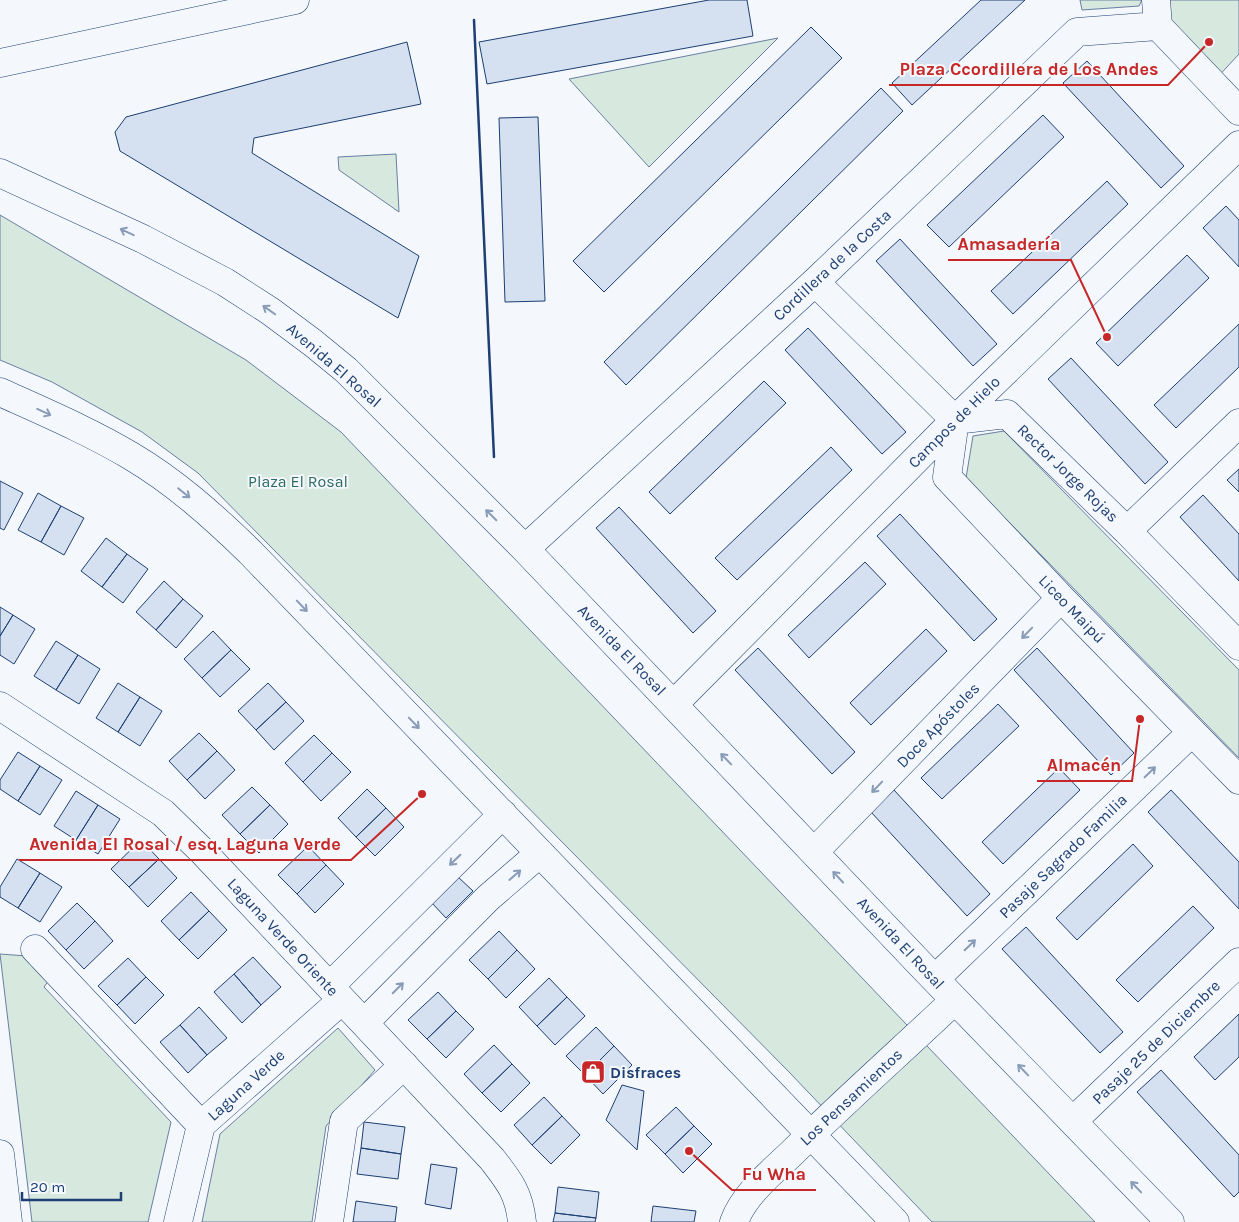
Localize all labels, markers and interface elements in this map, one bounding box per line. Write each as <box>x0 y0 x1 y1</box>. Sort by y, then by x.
callout: Plaza Ccordillera de Los Andes <box>889 52 1168 85</box>
text: Plaza Ccordillera de Los Andes <box>899 58 1159 80</box>
street label: Cordillera de la Costa <box>769 205 895 325</box>
one-way arrow <box>120 226 135 236</box>
callout: Amasadería <box>948 227 1071 260</box>
text: Amasadería <box>958 233 1061 255</box>
one-way arrow <box>262 305 276 315</box>
street label: Avenida El Rosal <box>283 319 385 411</box>
street label: Campos de Hielo <box>904 372 1004 472</box>
one-way arrow <box>36 408 51 417</box>
street label: Rector Jorge Rojas <box>1014 420 1122 526</box>
park label: Plaza El Rosal <box>248 472 348 491</box>
one-way arrow <box>178 488 191 499</box>
one-way arrow <box>485 509 497 521</box>
street label: Liceo Maipú <box>1035 571 1109 647</box>
one-way arrow <box>295 599 307 611</box>
street label: Avenida El Rosal <box>574 601 670 699</box>
one-way arrow <box>1022 626 1034 638</box>
street label: Doce Apóstoles <box>893 678 983 772</box>
one-way arrow <box>408 716 420 729</box>
callout: Almacén <box>1037 748 1132 781</box>
one-way arrow <box>720 753 732 765</box>
text: Almacén <box>1047 754 1121 776</box>
one-way arrow <box>1144 766 1157 778</box>
one-way arrow <box>872 780 884 792</box>
street label: Pasaje Sagrado Familia <box>995 790 1131 922</box>
callout: Avenida El Rosal / esq. Laguna Verde <box>19 827 351 860</box>
text: Avenida El Rosal / esq. Laguna Verde <box>29 833 341 855</box>
one-way arrow <box>450 854 462 866</box>
one-way arrow <box>508 870 521 881</box>
one-way arrow <box>832 870 844 883</box>
street label: Laguna Verde Oriente <box>223 874 343 1000</box>
street label: Avenida El Rosal <box>853 893 949 993</box>
one-way arrow <box>964 939 976 951</box>
street label: Pasaje 25 de Diciembre <box>1088 976 1224 1108</box>
one-way arrow <box>392 982 405 994</box>
street label: Laguna Verde <box>203 1045 289 1125</box>
street label: Los Pensamientos <box>796 1045 906 1149</box>
shop icon: Disfraces <box>580 1059 606 1085</box>
place label: Disfraces <box>610 1063 681 1082</box>
one-way arrow <box>1017 1064 1029 1076</box>
callout: Fu Wha <box>732 1157 816 1190</box>
text: Fu Wha <box>742 1163 806 1185</box>
scale bar <box>22 1170 121 1202</box>
text: 20 m <box>30 1178 65 1196</box>
one-way arrow <box>1130 1180 1142 1193</box>

